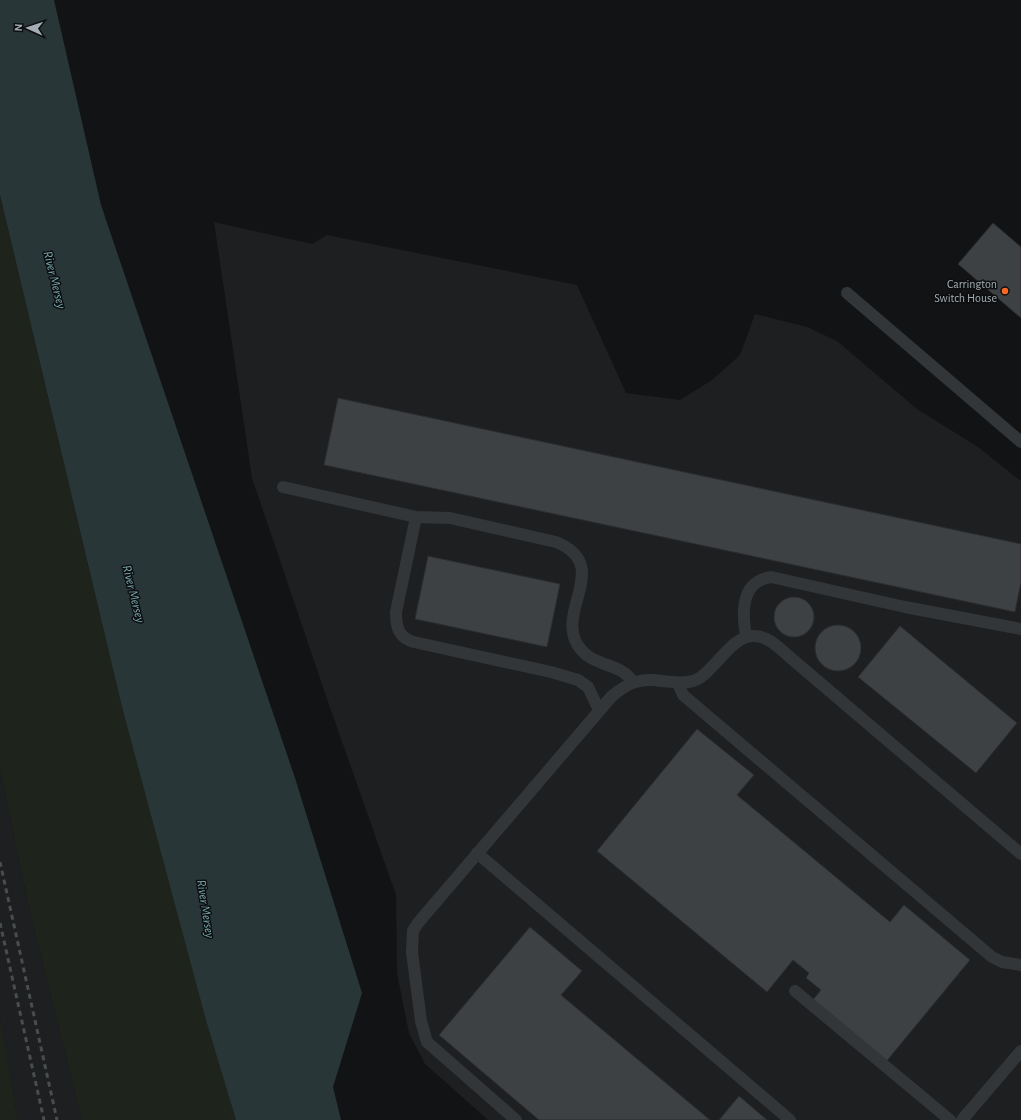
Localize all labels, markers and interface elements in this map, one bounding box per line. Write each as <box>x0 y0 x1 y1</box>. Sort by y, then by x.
north arrow <box>8 8 48 48</box>
text: N <box>13 23 24 32</box>
water label: River Mersey <box>41 250 68 311</box>
place label: Carrington Switch House <box>934 278 997 304</box>
marker: Carrington Switch House <box>1000 286 1010 296</box>
water label: River Mersey <box>120 564 147 625</box>
water label: River Mersey <box>194 879 216 940</box>

